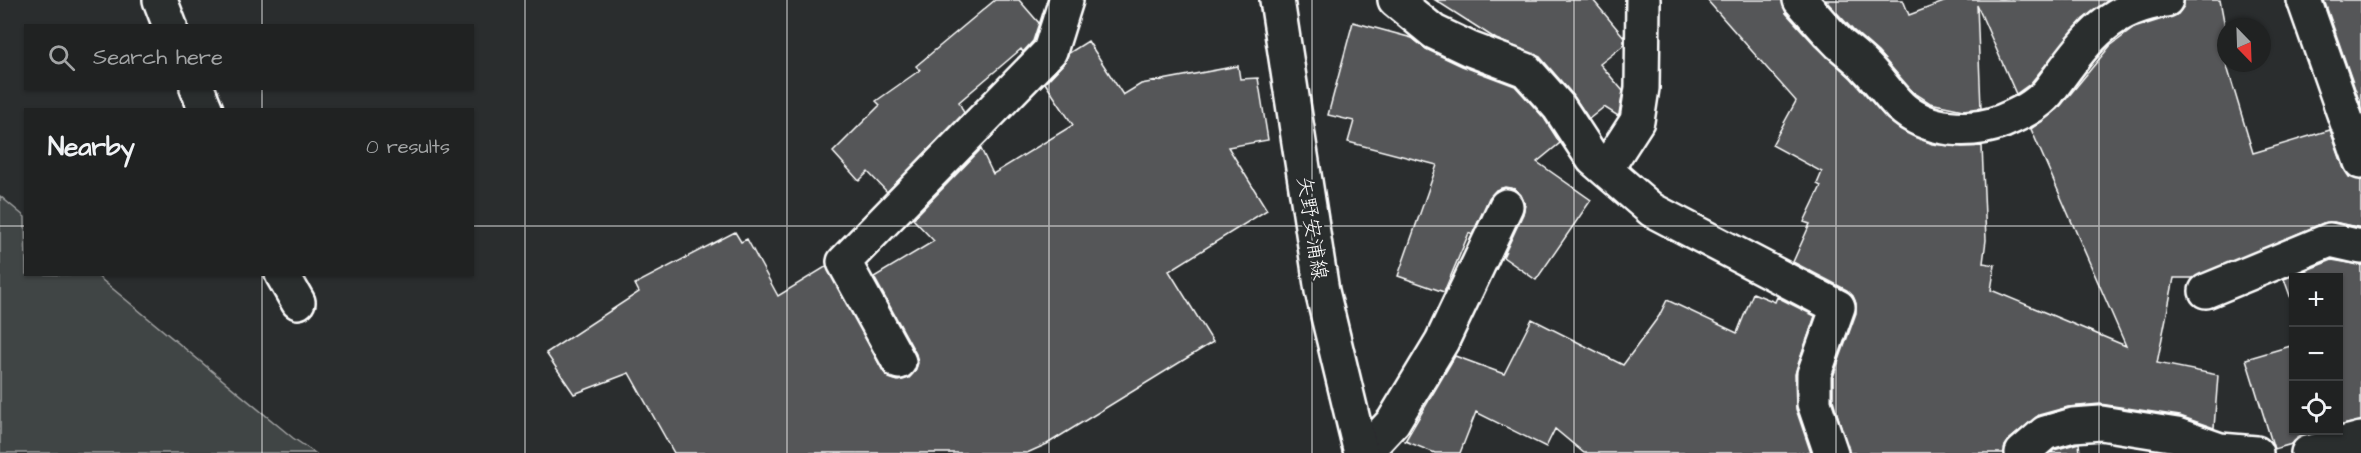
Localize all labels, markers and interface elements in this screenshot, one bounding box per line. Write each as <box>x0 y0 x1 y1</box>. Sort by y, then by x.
north arrow <box>2217 18 2271 72</box>
search box <box>24 24 474 90</box>
icon: search <box>45 41 78 74</box>
text: Search here <box>93 42 223 73</box>
text: Nearby <box>48 129 135 165</box>
text: 0 results <box>366 133 450 161</box>
street label: 矢野安浦線 <box>1289 174 1335 282</box>
map controls <box>2289 273 2343 435</box>
button: + <box>2289 273 2343 327</box>
button: − <box>2289 327 2343 381</box>
button: locate <box>2289 381 2343 435</box>

